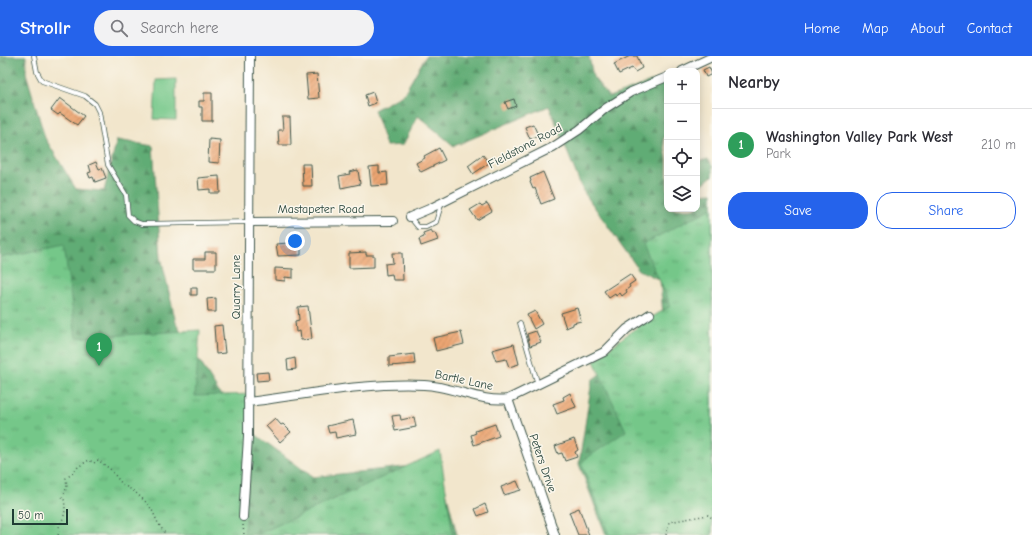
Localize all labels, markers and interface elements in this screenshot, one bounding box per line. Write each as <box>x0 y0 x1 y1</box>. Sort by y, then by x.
search box <box>94 10 374 46</box>
text: Strollr <box>20 17 70 39</box>
icon: search <box>108 17 130 39</box>
text: Search here <box>140 19 219 37</box>
text: Home <box>804 20 840 37</box>
text: Map <box>862 20 888 37</box>
text: About <box>910 20 945 37</box>
text: Contact <box>967 20 1012 37</box>
map controls <box>664 68 700 212</box>
button: + <box>664 68 700 104</box>
text: Nearby <box>728 73 779 92</box>
button: − <box>664 104 700 140</box>
street label: Fieldstone Road <box>486 121 564 171</box>
text: Washington Valley Park West <box>766 128 953 146</box>
text: 1 <box>738 137 744 152</box>
text: 210 m <box>981 137 1016 152</box>
button: locate <box>664 140 700 176</box>
text: Park <box>766 146 791 161</box>
button: layers <box>664 176 700 212</box>
button: Save <box>728 192 868 229</box>
button: Share <box>876 192 1016 229</box>
street label: Mastapeter Road <box>278 202 364 216</box>
your location <box>285 231 305 251</box>
street label: Quarry Lane <box>229 255 243 319</box>
pin: 1 <box>86 333 112 366</box>
street label: Bartle Lane <box>434 367 494 393</box>
street label: Peters Drive <box>526 432 560 494</box>
scale bar <box>12 507 68 526</box>
text: 50 m <box>18 509 43 522</box>

